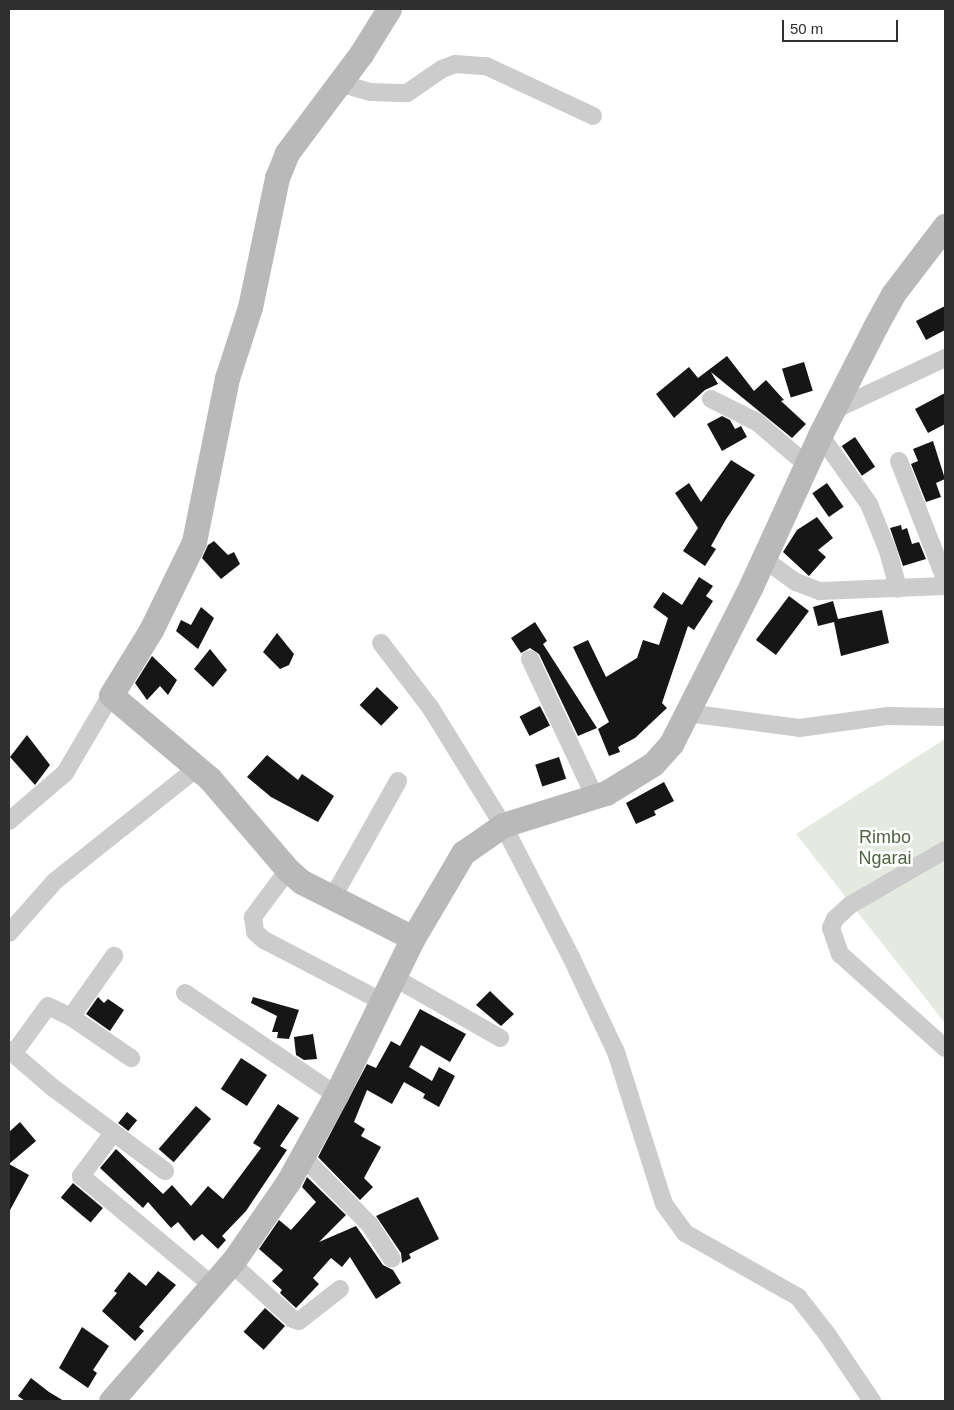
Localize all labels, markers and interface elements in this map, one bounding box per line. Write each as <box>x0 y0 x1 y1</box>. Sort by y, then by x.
scale bar <box>784 10 900 42</box>
text: 50 m <box>790 20 823 37</box>
park label: Rimbo Ngarai <box>858 827 912 870</box>

